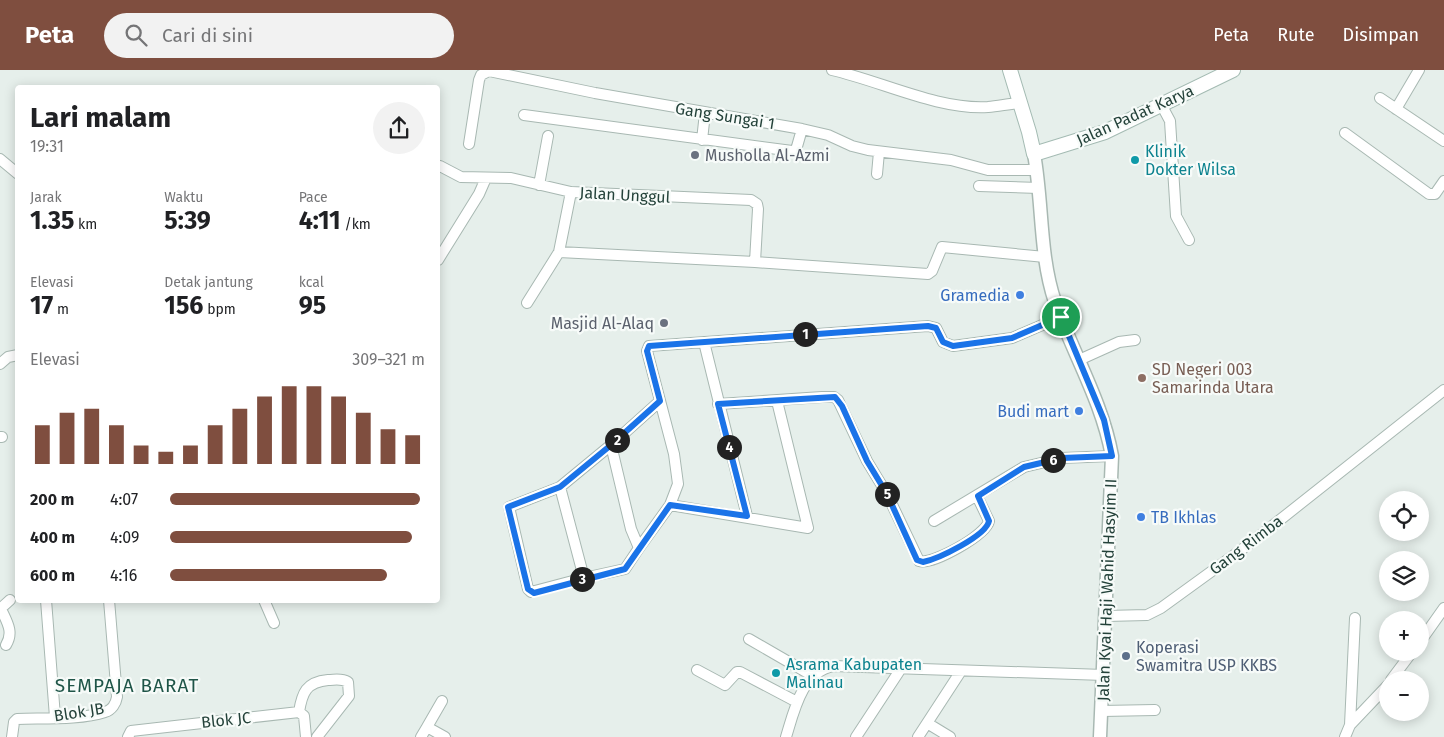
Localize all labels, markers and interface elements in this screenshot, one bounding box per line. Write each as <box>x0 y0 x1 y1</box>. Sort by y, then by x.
search box <box>104 13 454 58</box>
text: Peta <box>25 21 74 49</box>
icon: search <box>122 21 150 49</box>
text: Cari di sini <box>162 24 253 47</box>
text: Peta <box>1213 24 1249 46</box>
text: Rute <box>1277 24 1315 46</box>
text: Disimpan <box>1343 24 1419 46</box>
street label: Jalan Padat Karya <box>1073 81 1197 149</box>
street label: Gang Sungai 1 <box>674 99 776 133</box>
text: Lari malam <box>30 101 171 134</box>
button: share <box>373 102 425 154</box>
text: 19:31 <box>30 137 64 156</box>
place label: Klinik Dokter Wilsa <box>1145 142 1236 179</box>
place label: Musholla Al-Azmi <box>705 146 830 165</box>
marker: Musholla Al-Azmi <box>689 149 701 161</box>
marker: Klinik Dokter Wilsa <box>1129 154 1141 166</box>
street label: Jalan Unggul <box>579 183 671 207</box>
text: Jarak <box>30 189 62 206</box>
text: Waktu <box>164 189 203 206</box>
text: Pace <box>299 189 328 206</box>
text: 1.35 <box>30 206 74 236</box>
text: 5:39 <box>164 206 211 236</box>
text: 4:11 <box>299 206 341 236</box>
text: km <box>74 216 97 233</box>
text: /km <box>341 216 371 233</box>
text: Elevasi <box>30 274 74 291</box>
text: Detak jantung <box>164 274 253 291</box>
text: kcal <box>299 274 324 291</box>
place label: Gramedia <box>940 286 1010 305</box>
marker: Gramedia <box>1014 289 1026 301</box>
text: 17 <box>30 291 53 321</box>
text: 156 <box>164 291 203 321</box>
text: 95 <box>299 291 326 321</box>
pin <box>1040 296 1082 338</box>
text: m <box>53 301 69 318</box>
text: bpm <box>203 301 236 318</box>
icon: arrive <box>1047 303 1075 331</box>
place label: Masjid Al-Alaq <box>551 314 654 333</box>
marker: Masjid Al-Alaq <box>658 317 670 329</box>
pin: 1 <box>792 322 818 346</box>
text: 1 <box>802 326 809 343</box>
text: Elevasi <box>30 350 80 369</box>
text: 309–321 m <box>352 350 425 369</box>
place label: SD Negeri 003 Samarinda Utara <box>1152 360 1274 397</box>
marker: SD Negeri 003 Samarinda Utara <box>1136 372 1148 384</box>
place label: Budi mart <box>997 402 1069 421</box>
marker: Budi mart <box>1073 405 1085 417</box>
pin: 2 <box>604 428 630 452</box>
text: 2 <box>614 432 621 449</box>
pin: 4 <box>716 434 742 460</box>
text: 4 <box>726 439 733 456</box>
pin: 6 <box>1040 448 1066 472</box>
text: 6 <box>1050 452 1057 469</box>
street label: Jalan Kyai Haji Wahid Hasyim II <box>1094 478 1120 702</box>
pin: 5 <box>874 482 900 506</box>
text: 5 <box>884 486 891 503</box>
text: 200 m <box>30 490 74 509</box>
text: 4:07 <box>110 490 138 509</box>
map controls <box>1379 491 1429 721</box>
button: locate <box>1379 491 1429 541</box>
place label: TB Ikhlas <box>1151 508 1216 527</box>
marker: TB Ikhlas <box>1135 511 1147 523</box>
street label: Gang Rimba <box>1206 511 1286 579</box>
text: 400 m <box>30 528 75 547</box>
text: 4:09 <box>110 528 140 547</box>
button: layers <box>1379 551 1429 601</box>
text: 600 m <box>30 566 75 585</box>
text: 4:16 <box>110 566 137 585</box>
pin: 3 <box>570 566 594 592</box>
text: 3 <box>579 571 586 588</box>
button: + <box>1379 611 1429 661</box>
place label: Koperasi Swamitra USP KKBS <box>1136 638 1277 675</box>
marker: Koperasi Swamitra USP KKBS <box>1120 650 1132 662</box>
place label: Asrama Kabupaten Malinau <box>786 655 922 692</box>
marker: Asrama Kabupaten Malinau <box>770 667 782 679</box>
button: − <box>1379 671 1429 721</box>
district label: SEMPAJA BARAT <box>55 674 199 697</box>
street label: Blok JB <box>52 699 106 725</box>
street label: Blok JC <box>200 708 252 732</box>

